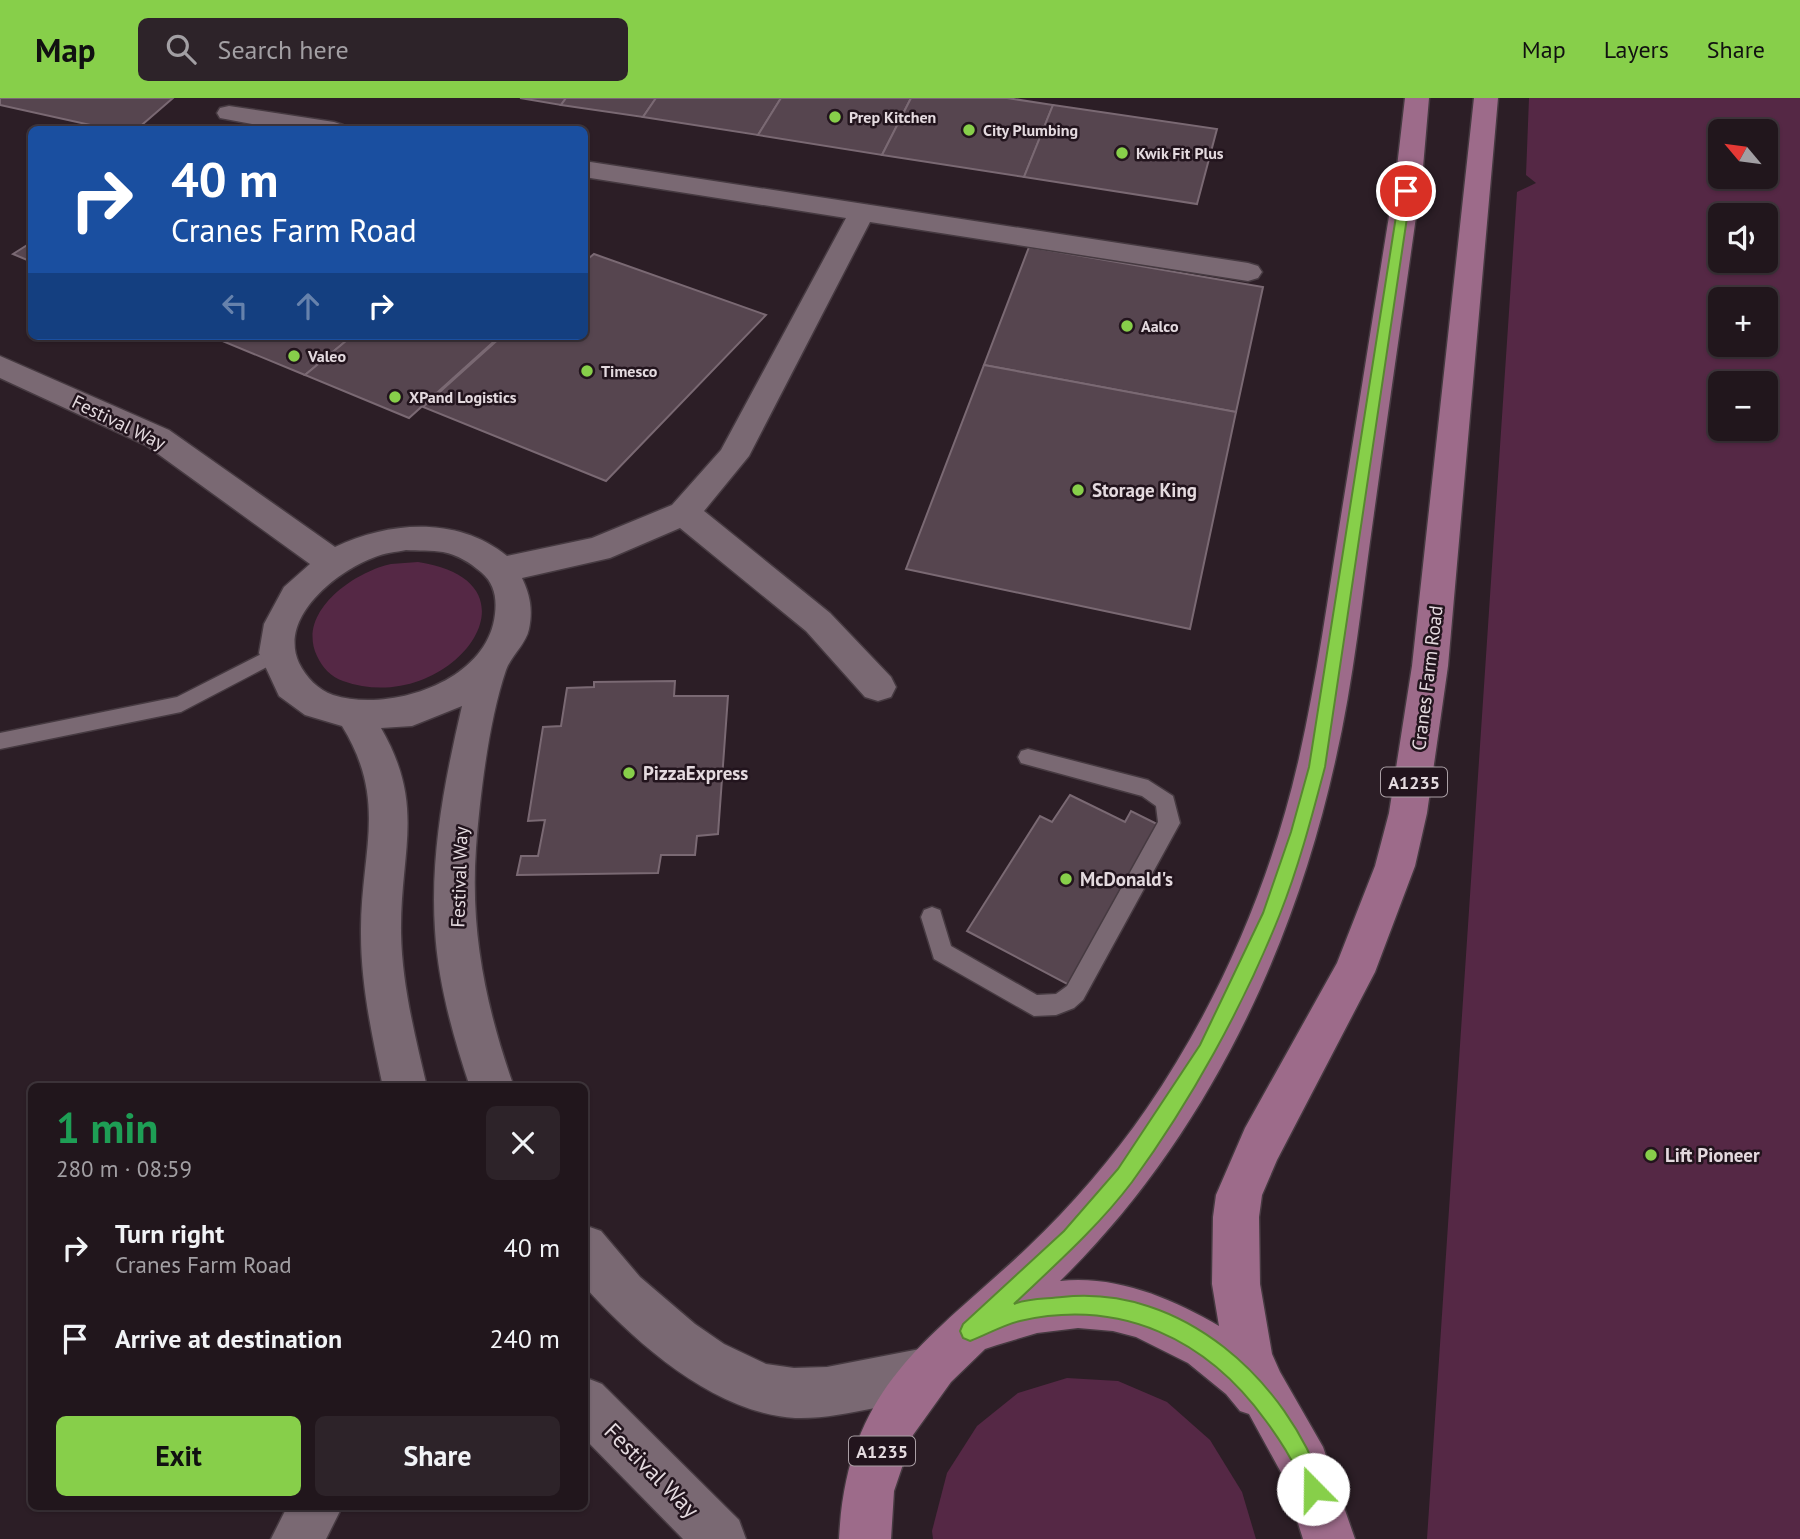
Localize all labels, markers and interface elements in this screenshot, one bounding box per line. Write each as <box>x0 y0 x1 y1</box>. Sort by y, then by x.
search box <box>138 18 628 81</box>
text: Map <box>35 28 96 71</box>
icon: search <box>162 30 200 68</box>
text: Search here <box>218 33 349 66</box>
text: Map <box>1522 34 1566 65</box>
text: Layers <box>1604 34 1669 65</box>
text: Share <box>1707 34 1765 65</box>
place label: Prep Kitchen <box>849 107 936 127</box>
marker: Prep Kitchen <box>827 109 843 125</box>
north arrow <box>1708 119 1778 189</box>
map controls <box>1708 119 1778 441</box>
place label: City Plumbing <box>983 120 1078 140</box>
marker: City Plumbing <box>961 122 977 138</box>
place label: Kwik Fit Plus <box>1136 143 1224 163</box>
marker: Kwik Fit Plus <box>1114 145 1130 161</box>
text: 40 m <box>171 147 278 211</box>
icon: right <box>56 154 147 245</box>
pin <box>1376 161 1436 221</box>
icon: arrive <box>1387 172 1425 210</box>
button: sound <box>1708 203 1778 273</box>
text: Cranes Farm Road <box>171 209 417 251</box>
icon: left <box>216 287 254 325</box>
icon: ahead <box>289 287 327 325</box>
icon: right <box>362 287 400 325</box>
button: + <box>1708 287 1778 357</box>
place label: Aalco <box>1141 316 1179 336</box>
marker: Aalco <box>1119 318 1135 334</box>
place label: Valeo <box>307 346 346 366</box>
marker: Valeo <box>286 348 302 364</box>
place label: Timesco <box>601 361 658 381</box>
marker: Timesco <box>579 363 595 379</box>
button: − <box>1708 371 1778 441</box>
place label: XPand Logistics <box>409 387 517 407</box>
street label: Festival Way <box>68 389 170 455</box>
marker: XPand Logistics <box>387 389 403 405</box>
place label: Storage King <box>1092 478 1197 502</box>
marker: Storage King <box>1070 482 1086 498</box>
street label: Cranes Farm Road <box>1406 604 1448 752</box>
place label: PizzaExpress <box>643 761 748 785</box>
marker: PizzaExpress <box>621 765 637 781</box>
road number: A1235 <box>1381 768 1447 796</box>
street label: Festival Way <box>445 826 473 928</box>
place label: McDonald's <box>1080 867 1173 891</box>
marker: McDonald's <box>1058 871 1074 887</box>
text: 1 min <box>56 1100 158 1155</box>
button: close <box>486 1106 560 1180</box>
place label: Lift Pioneer <box>1665 1143 1760 1167</box>
marker: Lift Pioneer <box>1643 1147 1659 1163</box>
text: 280 m · 08:59 <box>56 1154 192 1183</box>
text: Turn right <box>115 1217 224 1250</box>
icon: right <box>56 1229 94 1267</box>
text: 40 m <box>504 1231 560 1264</box>
text: Cranes Farm Road <box>115 1250 292 1279</box>
icon: arrive <box>56 1320 94 1358</box>
text: Arrive at destination <box>115 1322 342 1355</box>
text: 240 m <box>489 1322 560 1355</box>
button: Exit <box>56 1416 301 1496</box>
button: Share <box>315 1416 560 1496</box>
street label: Festival Way <box>598 1416 706 1524</box>
road number: A1235 <box>849 1436 915 1466</box>
position arrow <box>1276 1452 1350 1526</box>

